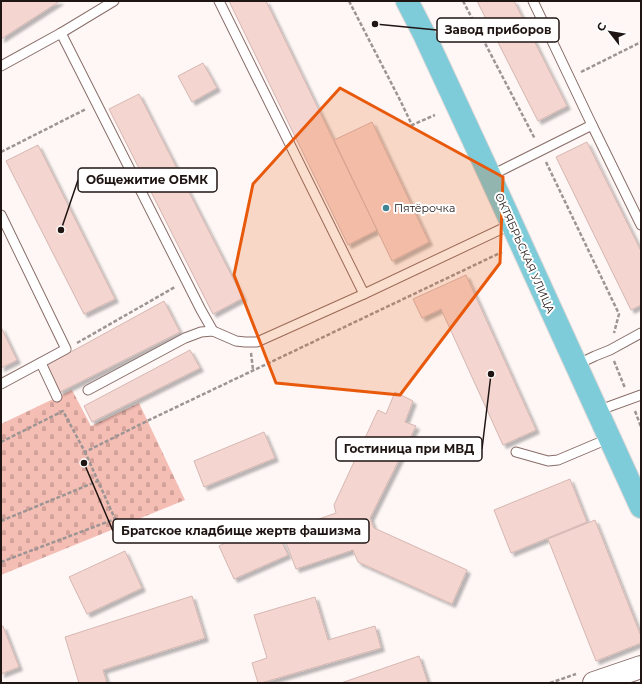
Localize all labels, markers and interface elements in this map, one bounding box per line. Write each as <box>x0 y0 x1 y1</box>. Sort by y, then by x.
north arrow <box>590 12 630 52</box>
callout: Завод приборов <box>437 18 559 42</box>
text: С <box>593 20 609 34</box>
text: Завод приборов <box>444 22 551 37</box>
callout: Общежитие ОБМК <box>78 168 217 192</box>
text: Общежитие ОБМК <box>86 172 208 187</box>
street label: ОКТЯБРЬСКАЯ УЛИЦА <box>492 190 558 316</box>
place label: Пятёрочка <box>394 201 455 215</box>
marker: Пятёрочка <box>381 203 391 213</box>
callout: Гостиница при МВД <box>336 437 482 461</box>
text: Гостиница при МВД <box>344 441 474 456</box>
callout: Братское кладбище жертв фашизма <box>113 519 369 543</box>
text: Братское кладбище жертв фашизма <box>121 523 361 538</box>

